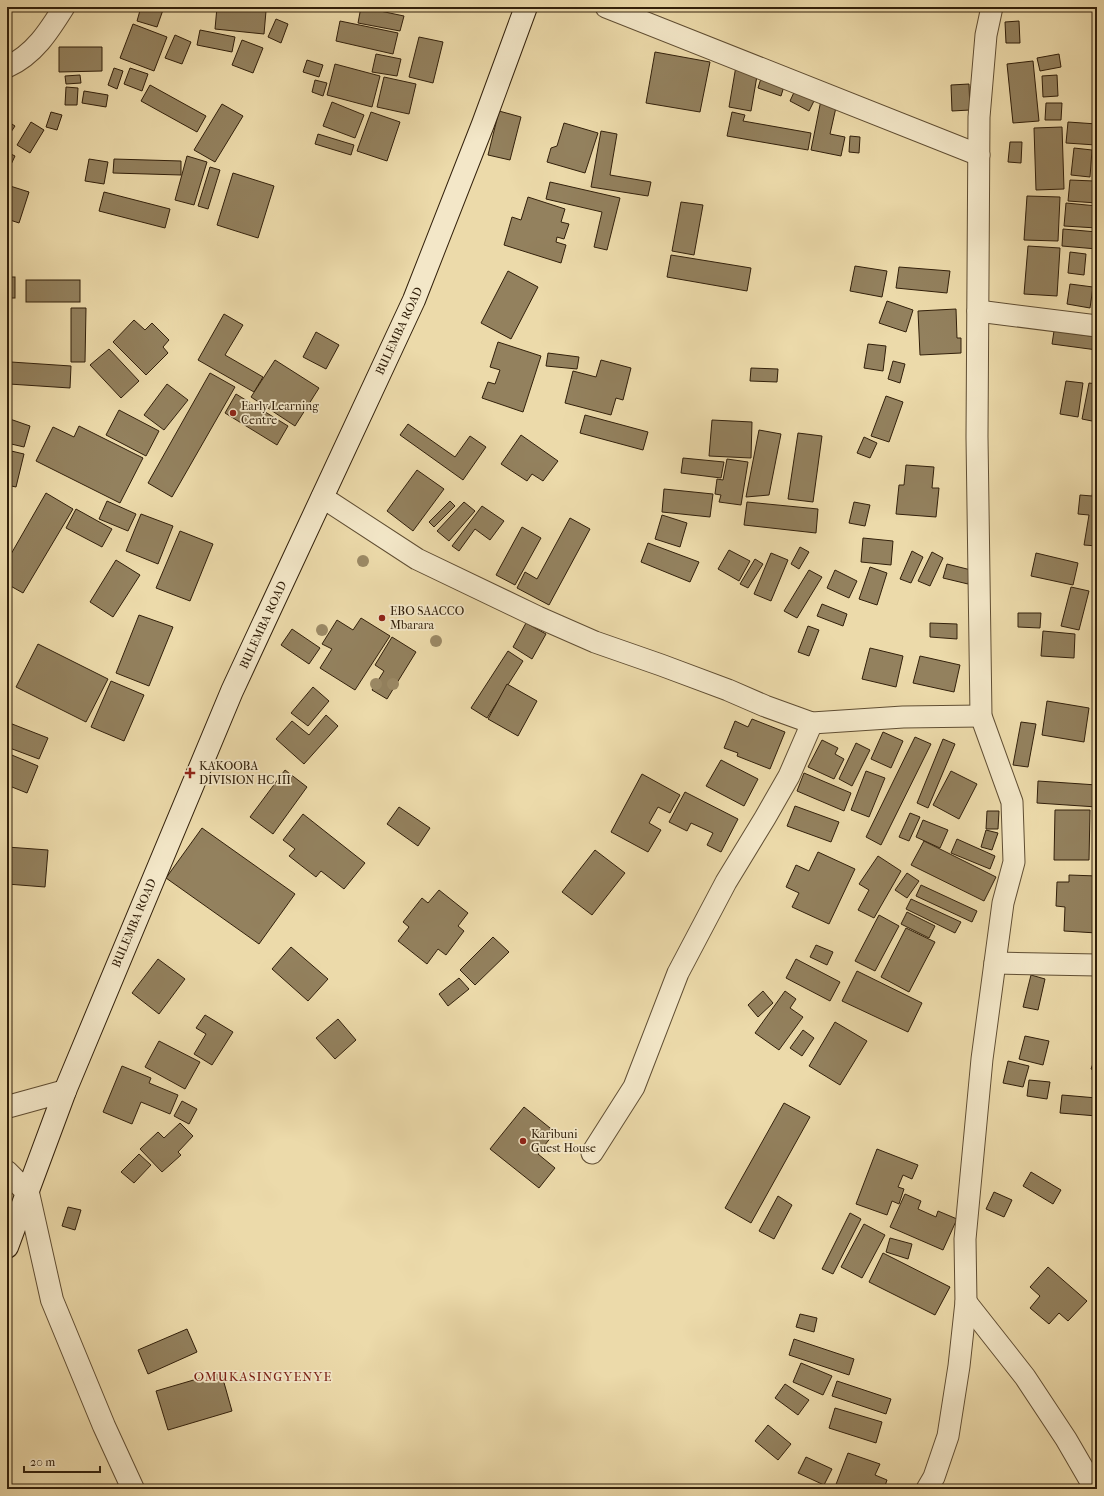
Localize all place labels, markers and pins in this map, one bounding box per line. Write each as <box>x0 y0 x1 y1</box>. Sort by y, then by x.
place label: Early Learning Centre <box>241 399 319 427</box>
marker: Early Learning Centre <box>228 408 238 418</box>
place label: EBO SAACCO Mbarara <box>390 604 464 632</box>
marker: EBO SAACCO Mbarara <box>377 613 387 623</box>
place label: KAKOOBA DIVISION HC III <box>199 759 291 787</box>
marker: KAKOOBA DIVISION HC III <box>184 767 196 779</box>
place label: Karibuni Guest House <box>531 1127 596 1155</box>
marker: Karibuni Guest House <box>518 1136 528 1146</box>

